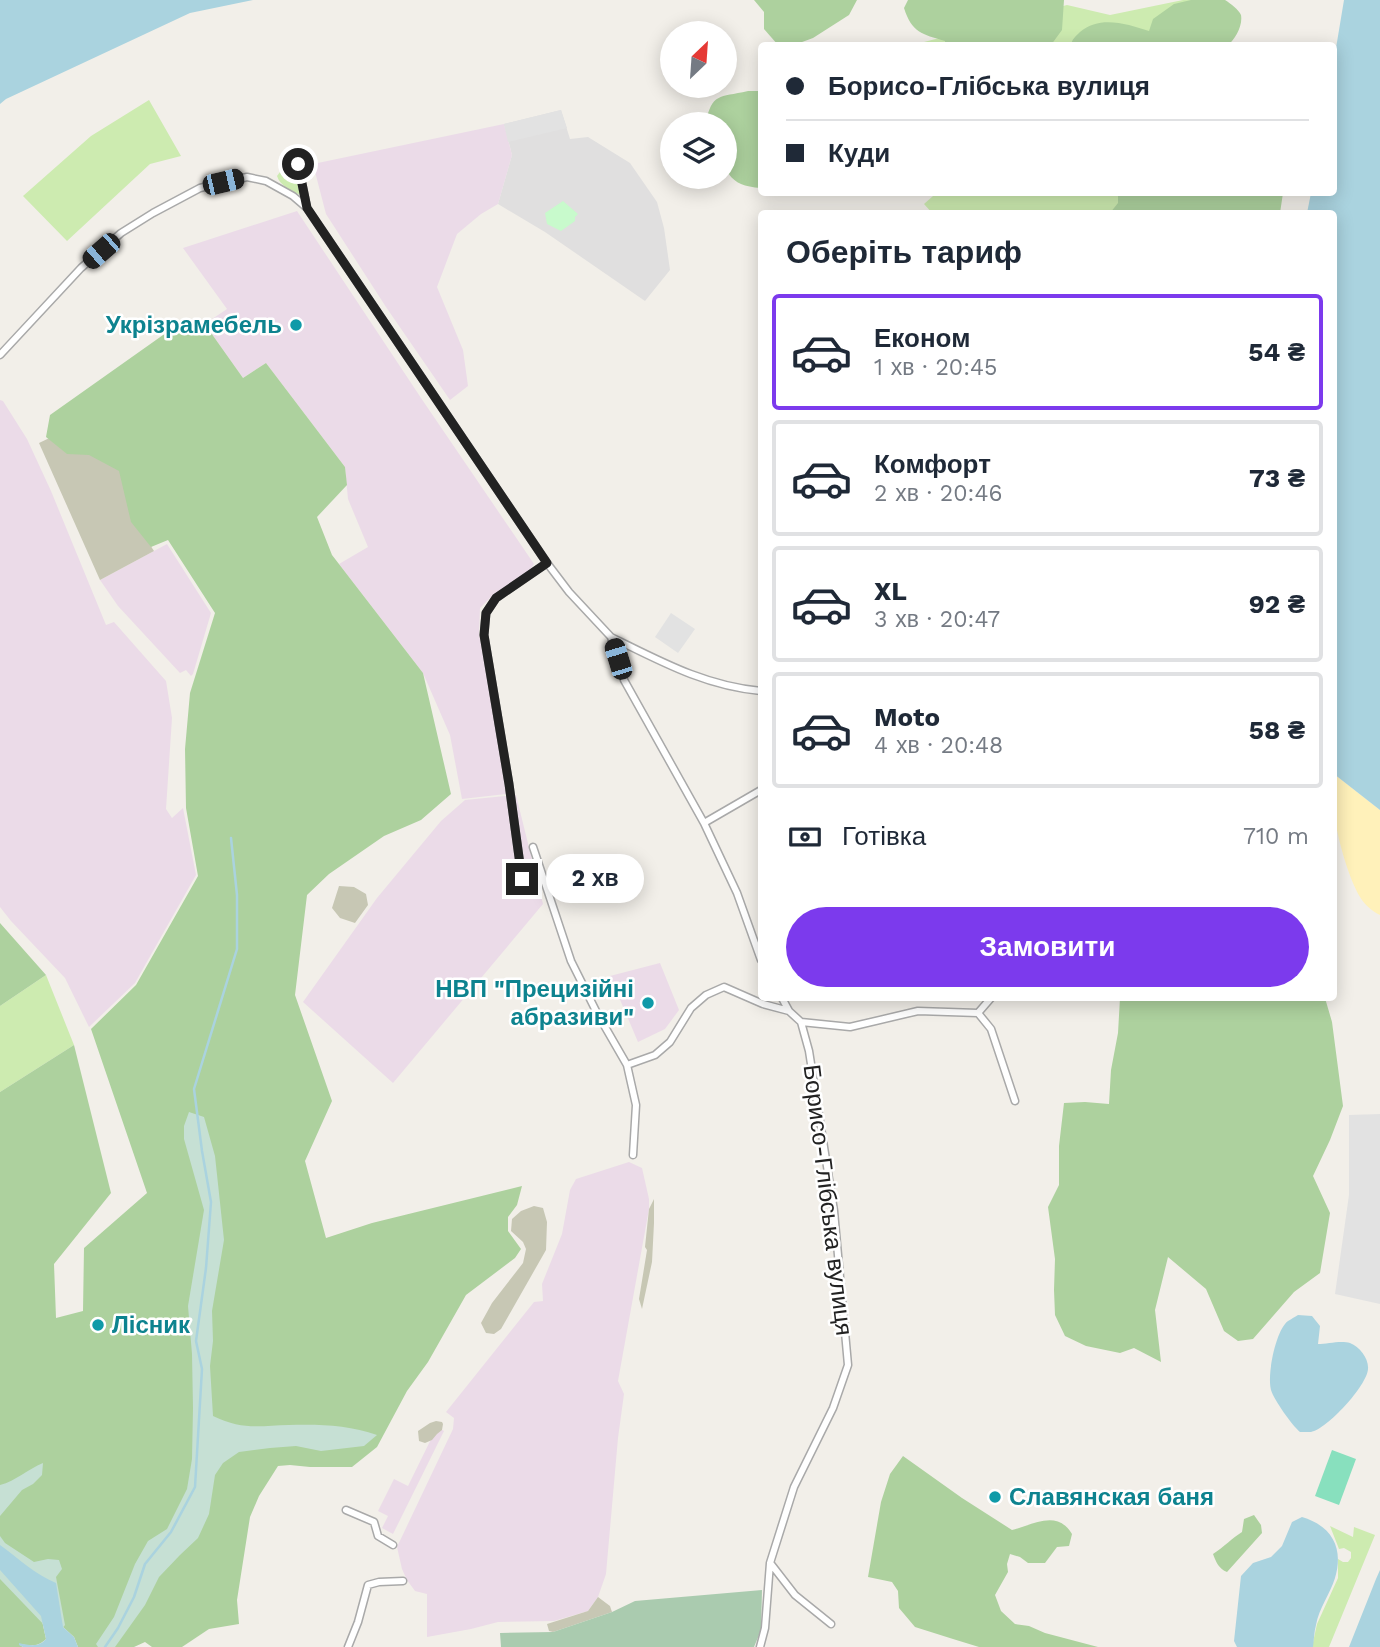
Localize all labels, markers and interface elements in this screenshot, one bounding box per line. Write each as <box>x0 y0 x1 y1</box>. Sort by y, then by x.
north arrow <box>660 21 737 98</box>
map controls <box>660 21 737 189</box>
text: Борисо-Глібська вулиця <box>828 71 1150 101</box>
button: layers <box>660 112 737 189</box>
text: Куди <box>828 138 890 168</box>
route start <box>282 148 314 180</box>
car <box>201 167 246 197</box>
car <box>79 229 124 273</box>
text: Оберіть тариф <box>786 233 1022 271</box>
place label: Укрізрамебель <box>106 311 282 339</box>
marker: Укрізрамебель <box>288 317 304 333</box>
icon: car <box>790 321 853 384</box>
text: Економ <box>874 323 970 353</box>
text: 54 ₴ <box>1248 337 1305 367</box>
text: 1 хв · 20:45 <box>874 354 997 381</box>
icon: car <box>790 447 853 510</box>
text: Комфорт <box>874 449 991 479</box>
text: 73 ₴ <box>1249 463 1305 493</box>
text: 2 хв · 20:46 <box>874 480 1002 507</box>
icon: car <box>790 573 853 636</box>
text: XL <box>874 576 907 606</box>
text: 92 ₴ <box>1249 589 1305 619</box>
text: 3 хв · 20:47 <box>874 606 1000 633</box>
car <box>602 636 635 682</box>
icon: car <box>790 699 853 762</box>
text: Moto <box>874 702 940 732</box>
text: 58 ₴ <box>1249 715 1305 745</box>
text: 4 хв · 20:48 <box>874 732 1003 759</box>
icon: cash <box>786 818 824 856</box>
text: Готівка <box>842 821 926 851</box>
text: 710 m <box>1243 823 1309 850</box>
callout: 2 хв <box>546 854 644 903</box>
route end <box>506 863 538 895</box>
text: 2 хв <box>571 865 619 892</box>
button: Замовити <box>786 907 1309 987</box>
place label: НВП "Прецизійні абразиви" <box>435 975 634 1031</box>
marker: НВП "Прецизійні абразиви" <box>640 995 656 1011</box>
street label: Борисо-Глібська вулиця <box>797 1063 859 1337</box>
place label: Лісник <box>112 1311 191 1339</box>
marker: Лісник <box>90 1317 106 1333</box>
place label: Славянская баня <box>1009 1483 1214 1511</box>
marker: Славянская баня <box>987 1489 1003 1505</box>

